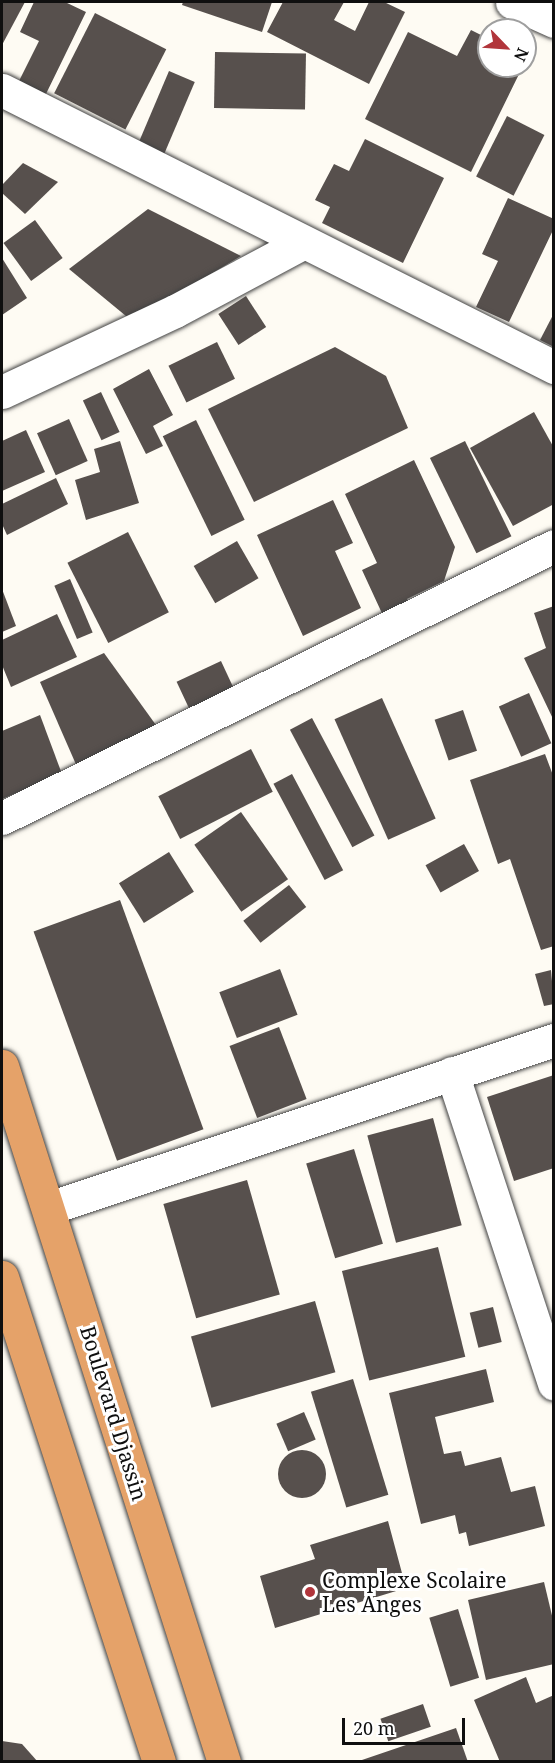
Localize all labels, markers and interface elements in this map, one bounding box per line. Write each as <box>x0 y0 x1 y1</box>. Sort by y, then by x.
north arrow <box>477 18 537 78</box>
text: N <box>509 44 534 65</box>
street label: Boulevard Djassin <box>75 1322 153 1504</box>
place label: Complexe Scolaire Les Anges <box>322 1567 506 1617</box>
marker: Complexe Scolaire Les Anges <box>303 1585 317 1599</box>
scale bar <box>345 1706 468 1744</box>
text: 20 m <box>353 1716 395 1740</box>

